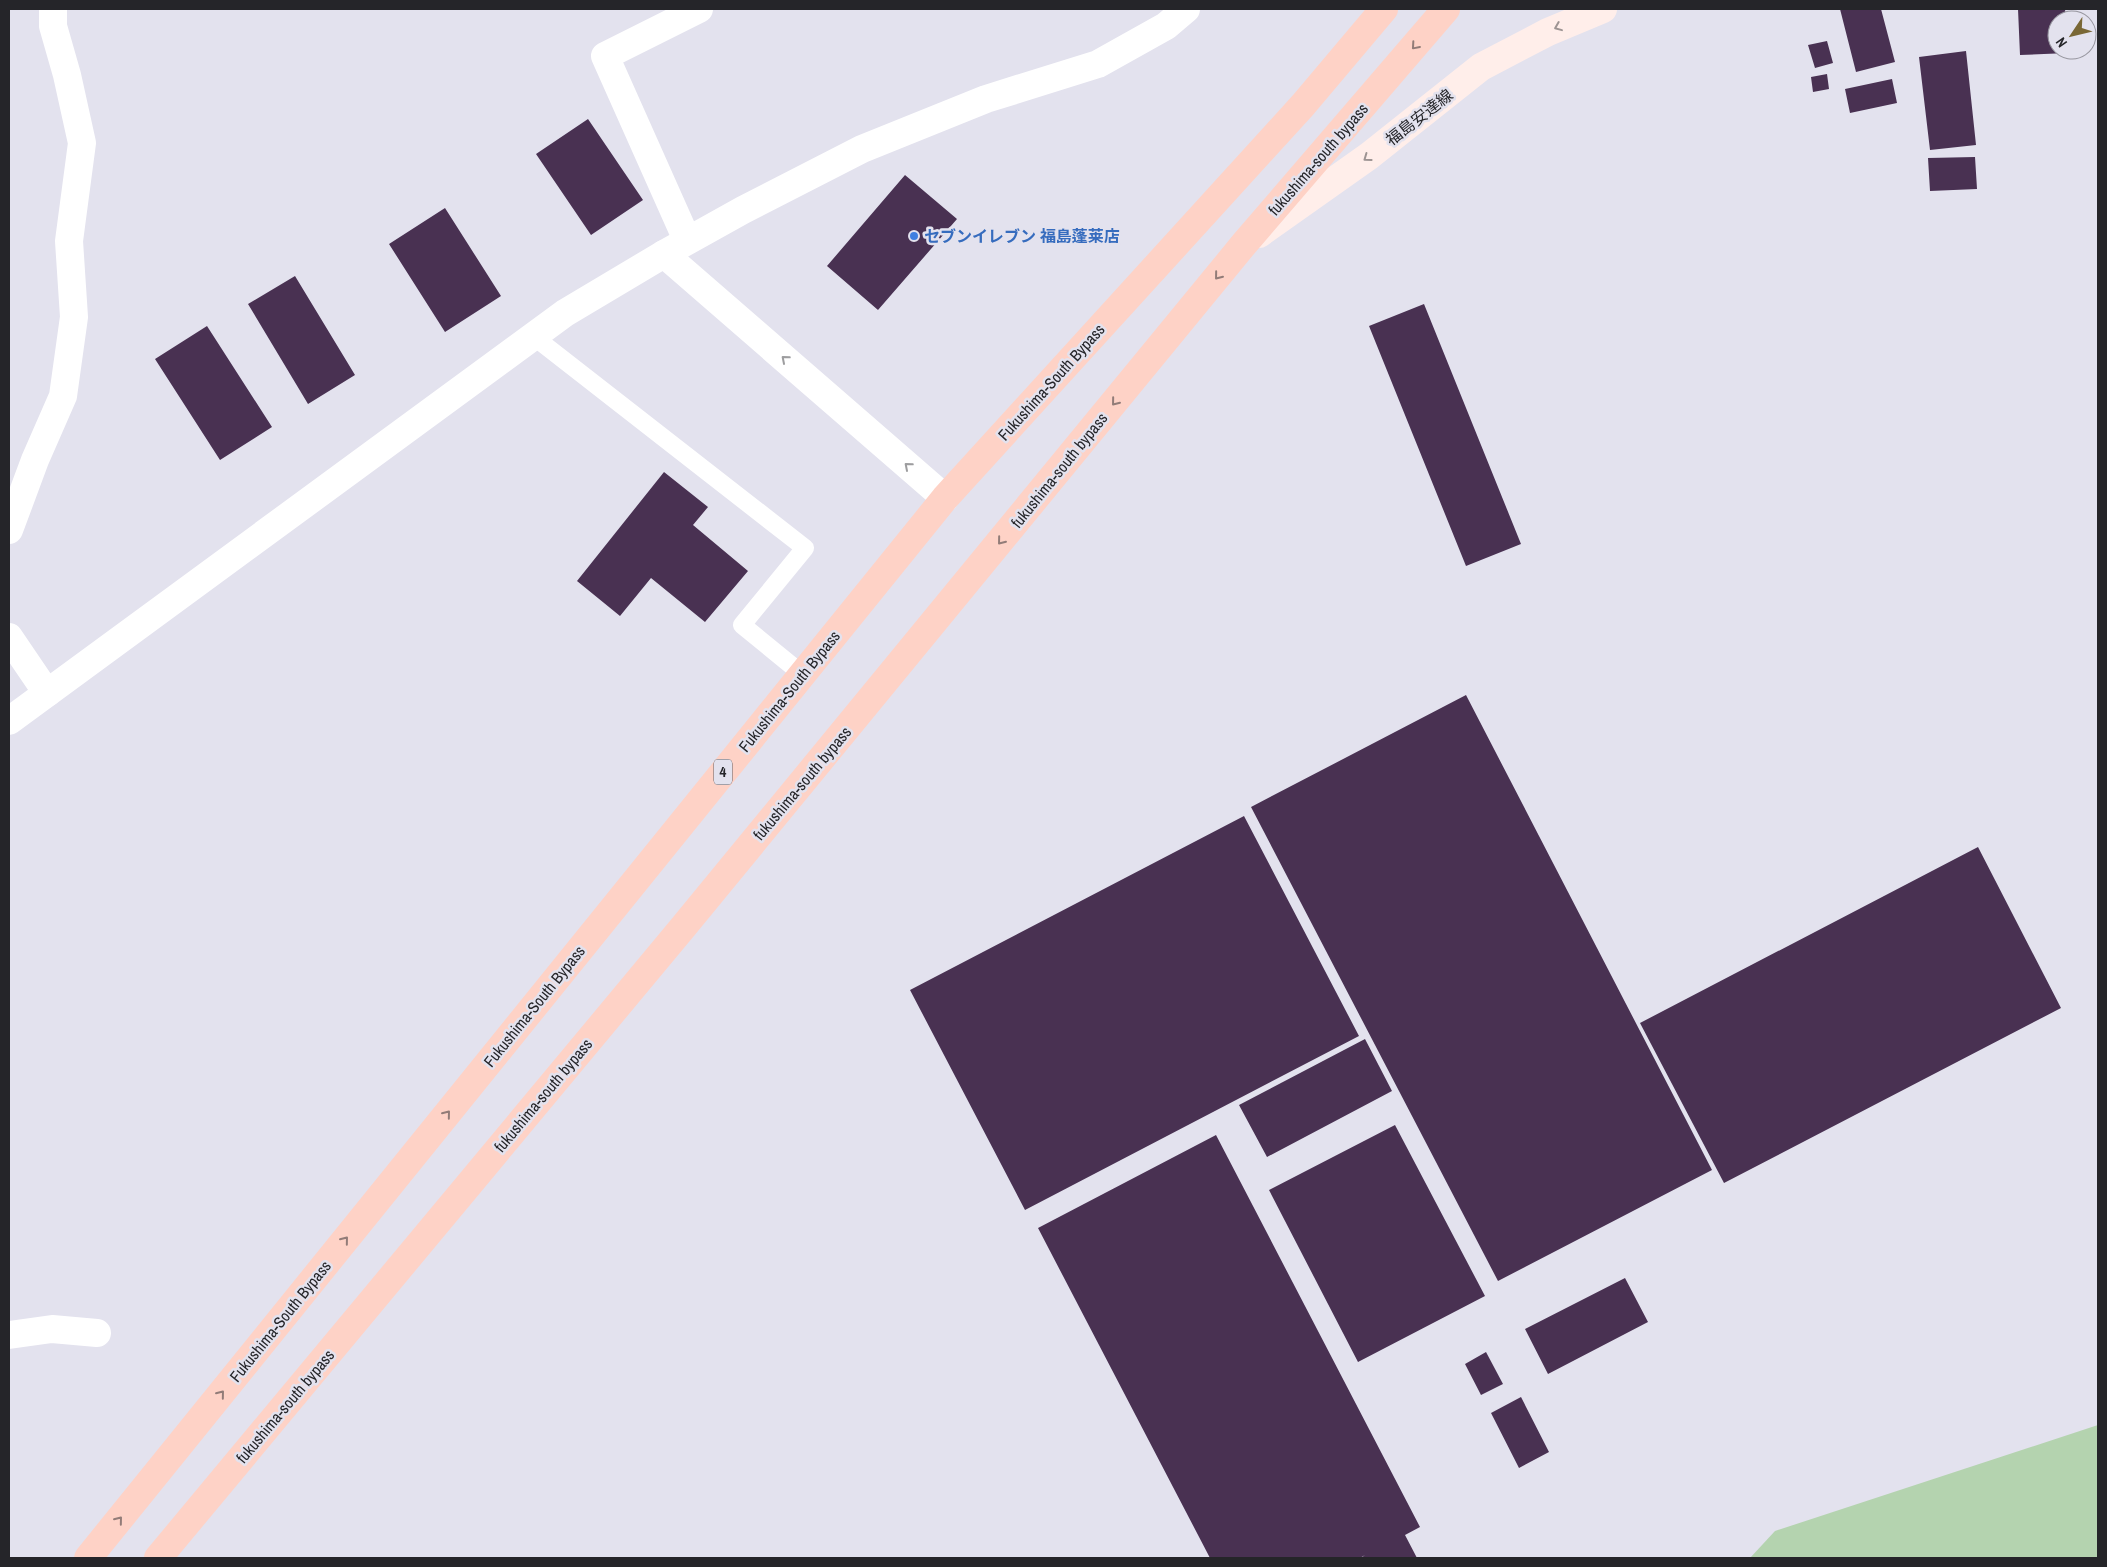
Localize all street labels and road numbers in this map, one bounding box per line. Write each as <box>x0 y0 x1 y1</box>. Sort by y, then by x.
street label: 福島安達線 <box>1381 84 1457 150</box>
street label: fukushima-south bypass <box>1263 98 1373 220</box>
street label: Fukushima-South Bypass <box>993 319 1109 445</box>
street label: fukushima-south bypass <box>1006 408 1112 532</box>
street label: Fukushima-South Bypass <box>733 626 845 756</box>
street label: fukushima-south bypass <box>748 721 856 845</box>
road number: 4 <box>714 760 732 784</box>
street label: Fukushima-South Bypass <box>478 941 590 1071</box>
street label: fukushima-south bypass <box>489 1033 597 1157</box>
street label: Fukushima-South Bypass <box>224 1256 336 1386</box>
street label: fukushima-south bypass <box>231 1344 339 1468</box>

